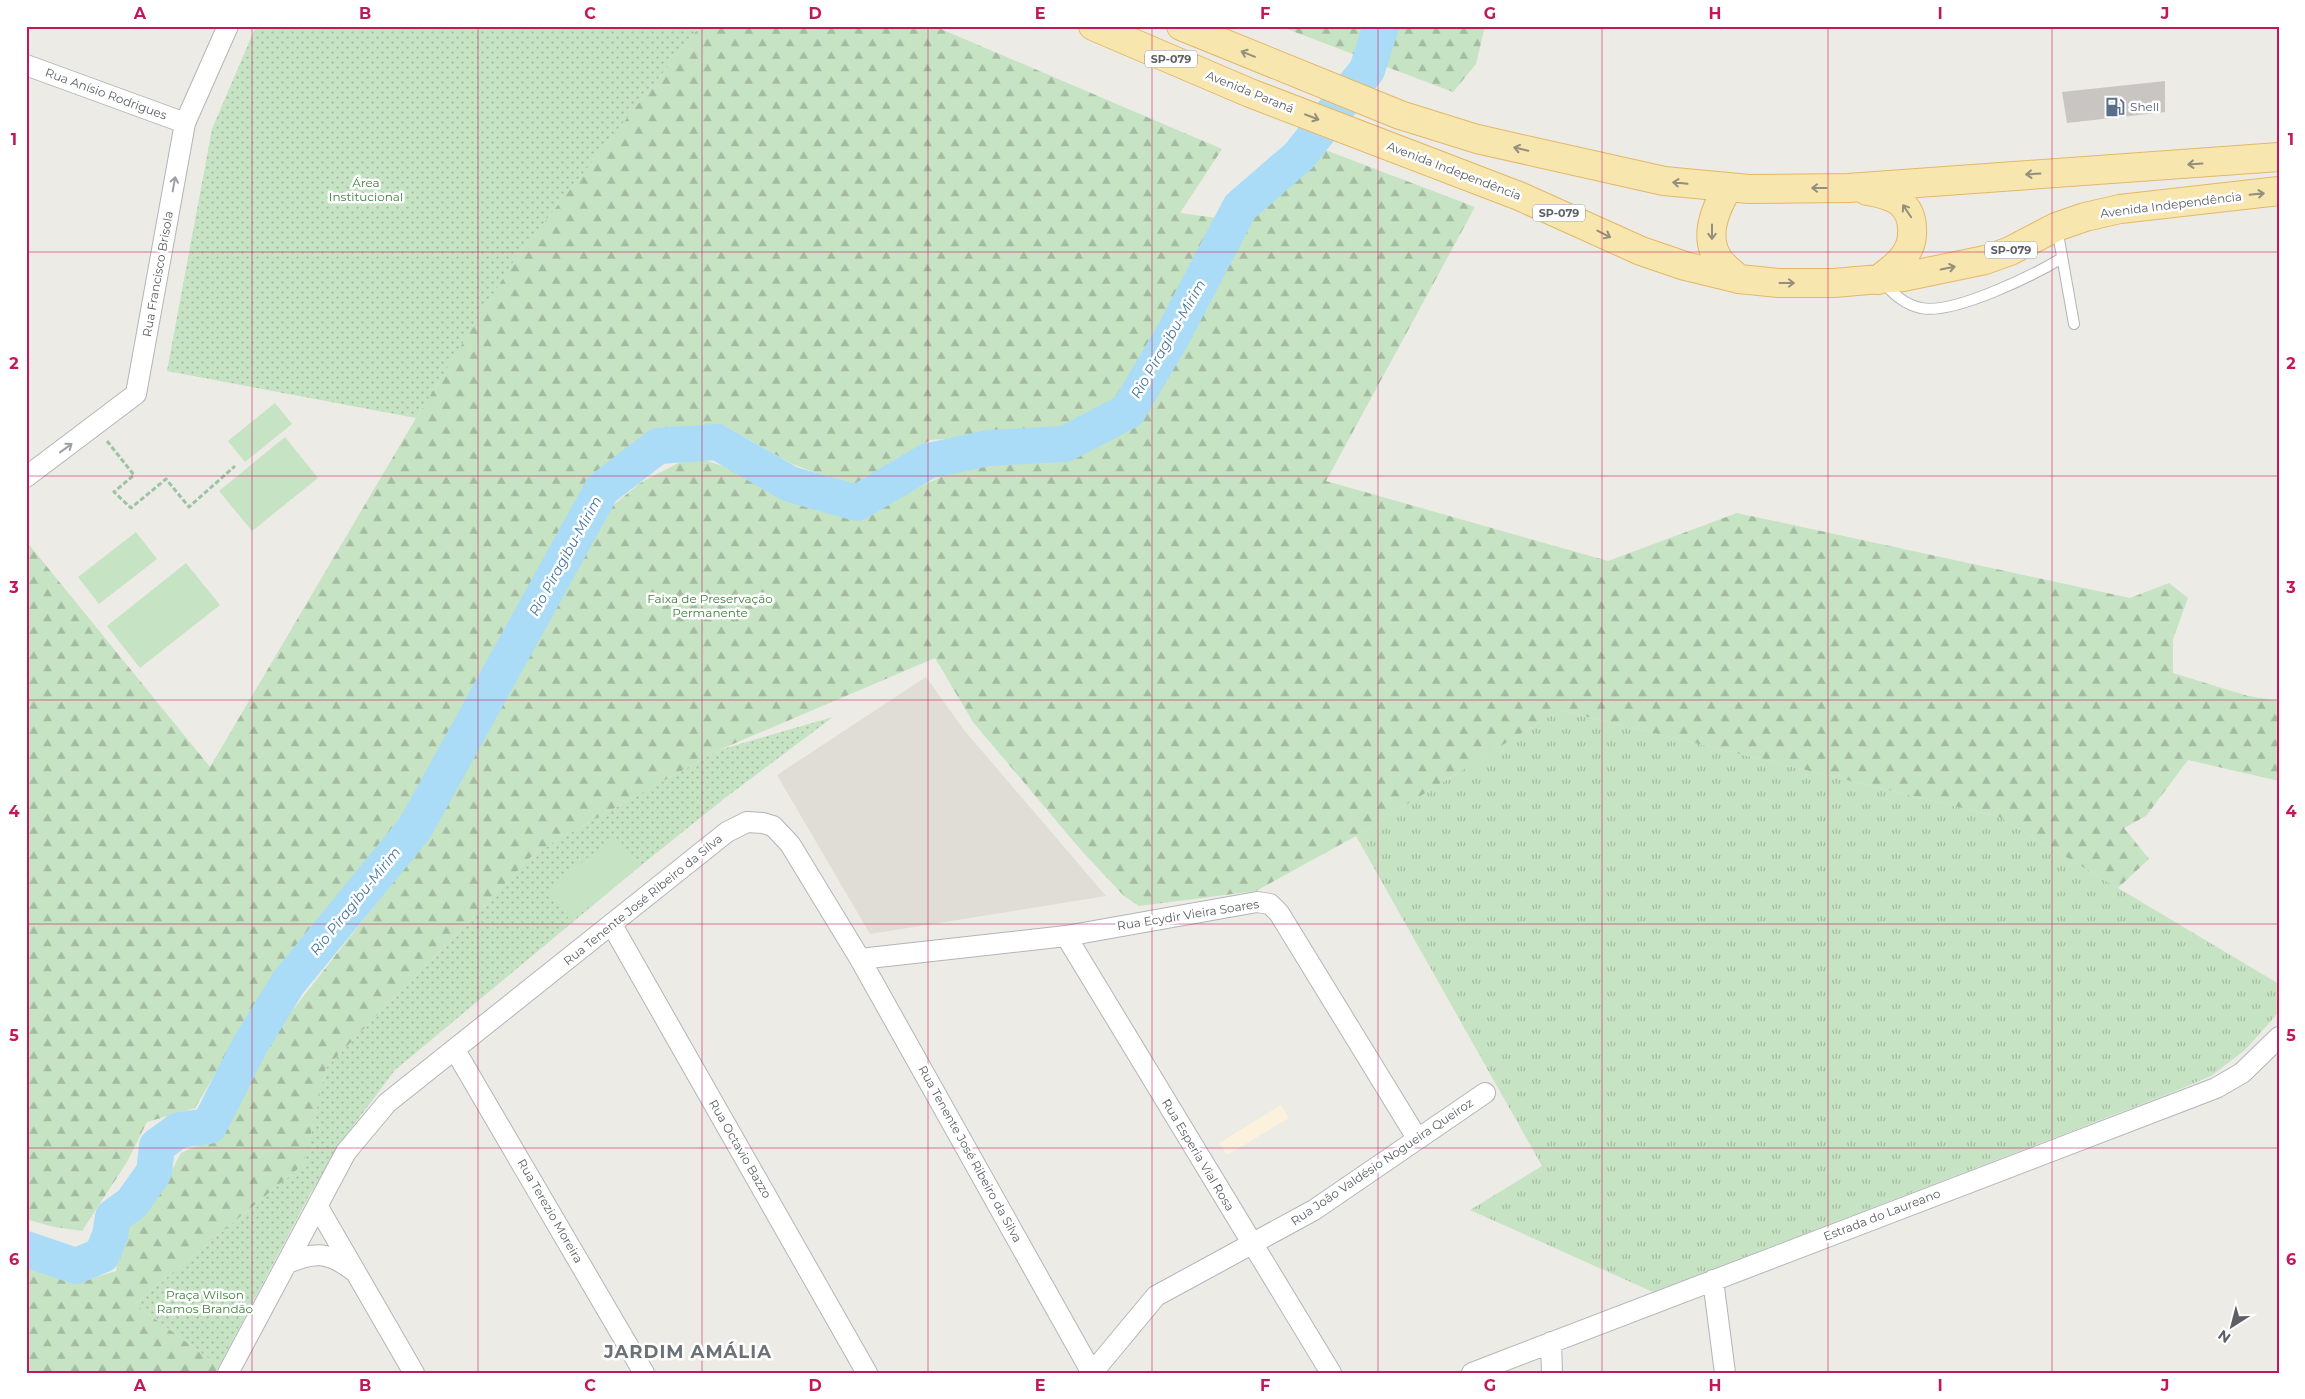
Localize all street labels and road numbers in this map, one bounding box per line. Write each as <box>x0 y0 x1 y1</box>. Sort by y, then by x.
road number: SP-079 <box>1145 51 1197 68</box>
street label: Rua Anísio Rodrigues <box>43 65 169 123</box>
street label: Avenida Paraná <box>1204 67 1296 116</box>
street label: Avenida Independência <box>1385 138 1523 203</box>
street label: Avenida Independência <box>2099 188 2243 221</box>
road number: SP-079 <box>1533 204 1585 222</box>
street label: Rua Francisco Brisola <box>139 210 176 338</box>
road number: SP-079 <box>1985 242 2037 258</box>
street label: Rua Tenente José Ribeiro da Silva <box>560 831 725 968</box>
street label: Rua Ecydir Vieira Soares <box>1116 896 1260 933</box>
street label: Rua Tenente José Ribeiro da Silva <box>915 1063 1026 1245</box>
street label: Rua João Valdésio Nogueira Queiroz <box>1288 1095 1476 1228</box>
street label: Rua Esperia Vial Rosa <box>1159 1096 1238 1214</box>
street label: Rua Octavio Bazzo <box>706 1097 775 1201</box>
street label: Rua Terezio Moreira <box>514 1156 586 1266</box>
street label: Estrada do Laureano <box>1821 1185 1942 1244</box>

